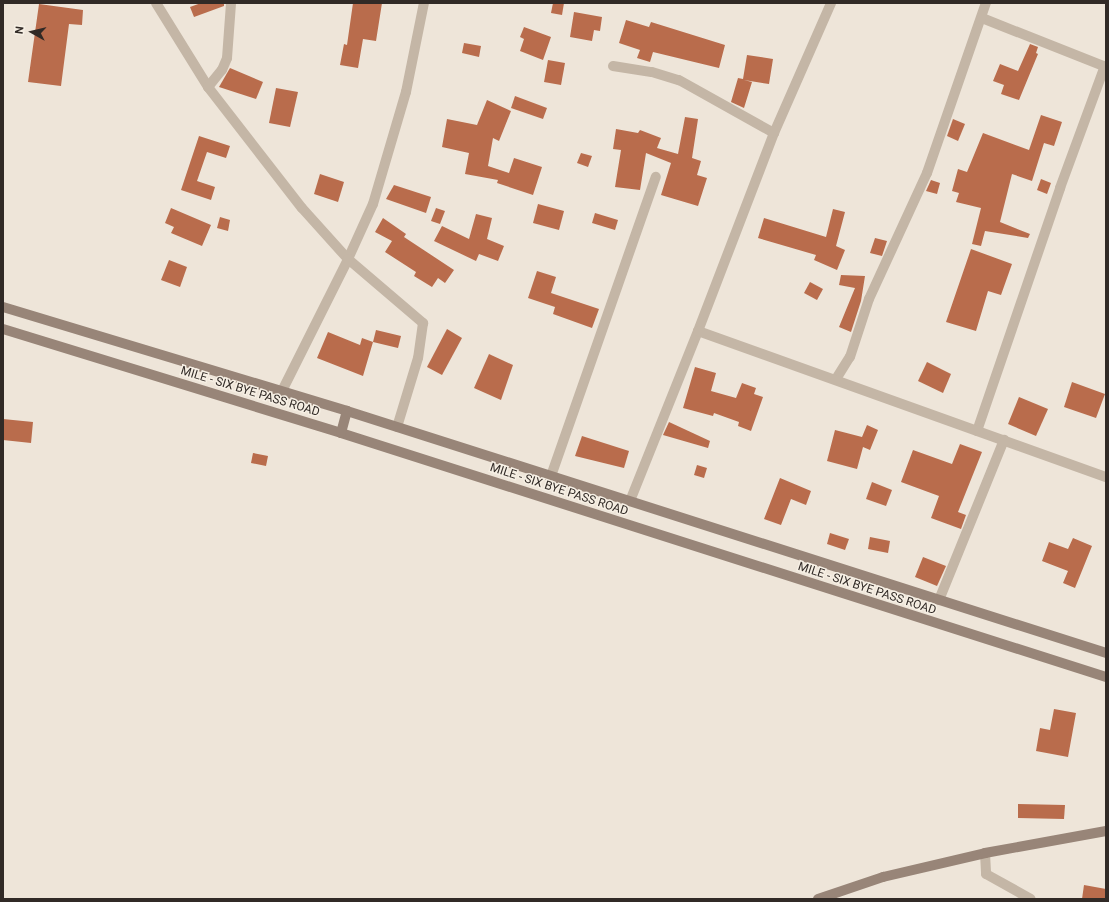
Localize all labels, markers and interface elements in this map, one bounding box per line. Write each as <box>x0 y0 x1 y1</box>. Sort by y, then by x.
north arrow <box>12 12 52 52</box>
text: N <box>13 26 27 35</box>
street label: MILE - SIX BYE PASS ROAD <box>179 364 321 420</box>
street label: MILE - SIX BYE PASS ROAD <box>488 461 630 519</box>
street label: MILE - SIX BYE PASS ROAD <box>796 560 938 618</box>

